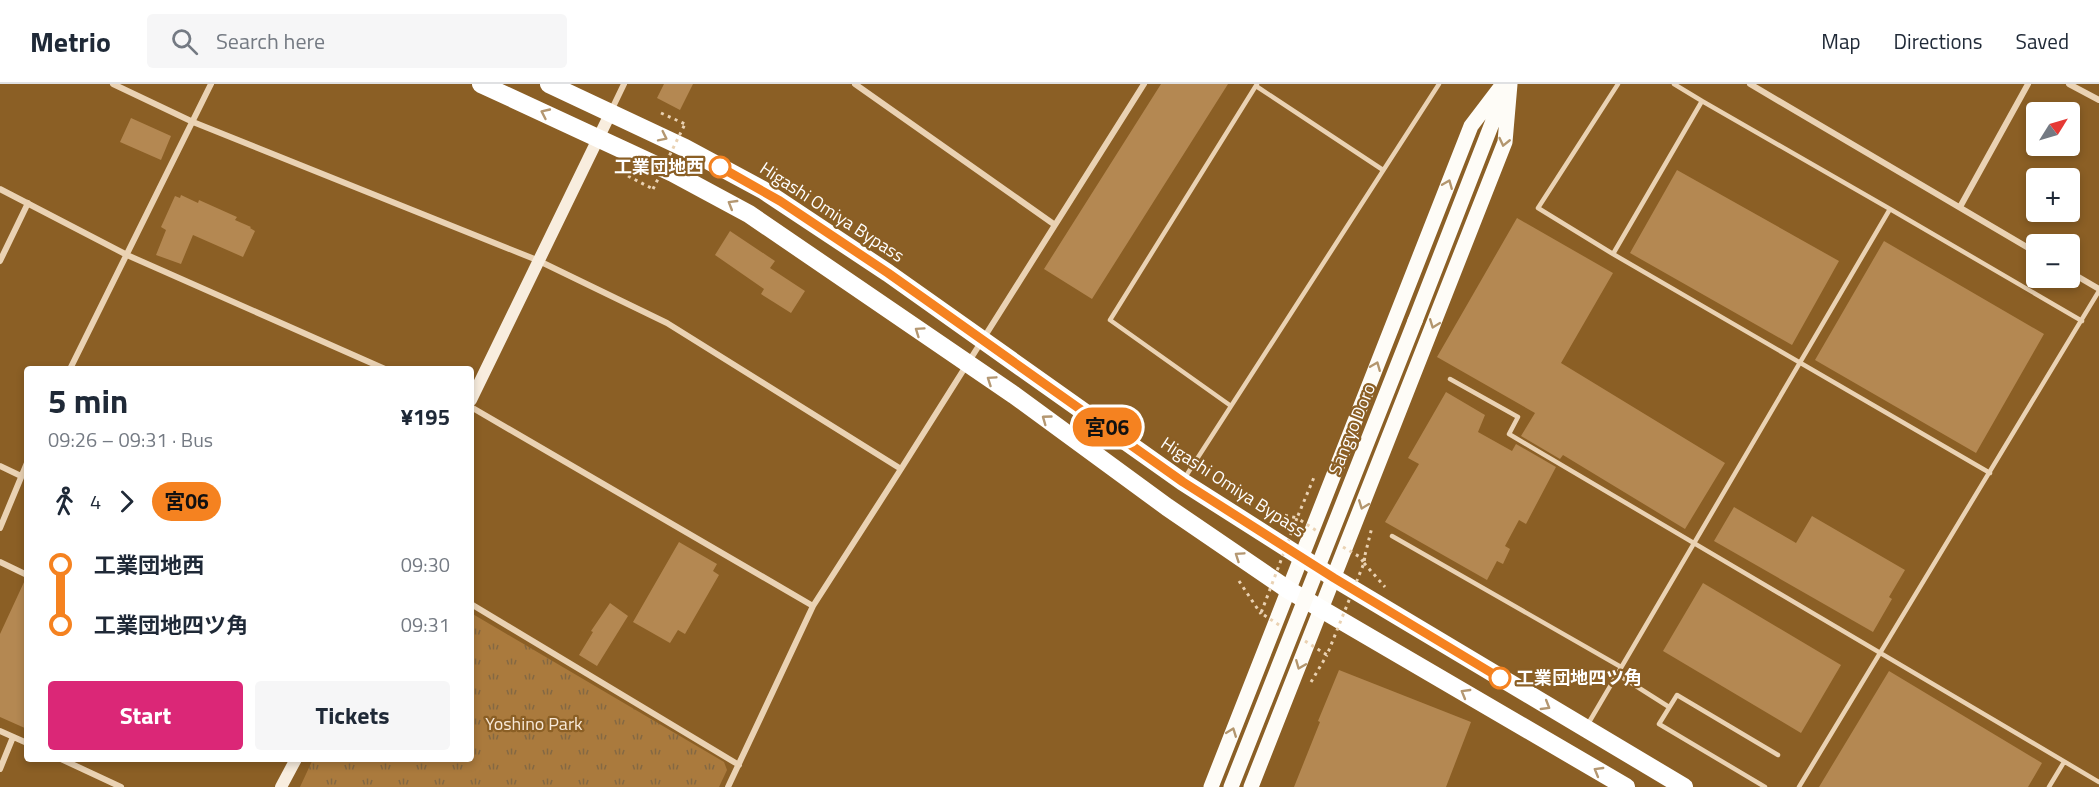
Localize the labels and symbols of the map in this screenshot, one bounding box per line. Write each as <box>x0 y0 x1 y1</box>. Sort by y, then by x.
north arrow <box>2026 102 2080 156</box>
one-way arrow <box>541 109 552 121</box>
one-way arrow <box>657 130 668 142</box>
one-way arrow <box>1498 137 1511 147</box>
place label: 工業団地西 <box>614 153 704 180</box>
street label: Higashi Omiya Bypass <box>755 155 910 269</box>
marker: 工業団地西 <box>709 156 731 178</box>
one-way arrow <box>1441 180 1453 191</box>
one-way arrow <box>728 200 738 212</box>
one-way arrow <box>1429 318 1441 329</box>
one-way arrow <box>915 327 926 338</box>
one-way arrow <box>1369 361 1382 372</box>
one-way arrow <box>986 376 997 387</box>
street label: Sangyo Doro <box>1321 379 1382 479</box>
line badge: 宮06 <box>1072 408 1142 446</box>
one-way arrow <box>1042 415 1053 426</box>
street label: Higashi Omiya Bypass <box>1156 430 1311 544</box>
one-way arrow <box>1358 499 1370 510</box>
one-way arrow <box>1235 552 1246 563</box>
one-way arrow <box>1295 659 1307 670</box>
place label: 工業団地四ツ角 <box>1516 664 1642 691</box>
marker: 工業団地四ツ角 <box>1489 667 1511 689</box>
one-way arrow <box>1461 689 1471 701</box>
one-way arrow <box>1540 698 1550 710</box>
park label: Yoshino Park <box>485 710 583 737</box>
one-way arrow <box>1225 728 1237 739</box>
one-way arrow <box>1594 766 1604 778</box>

